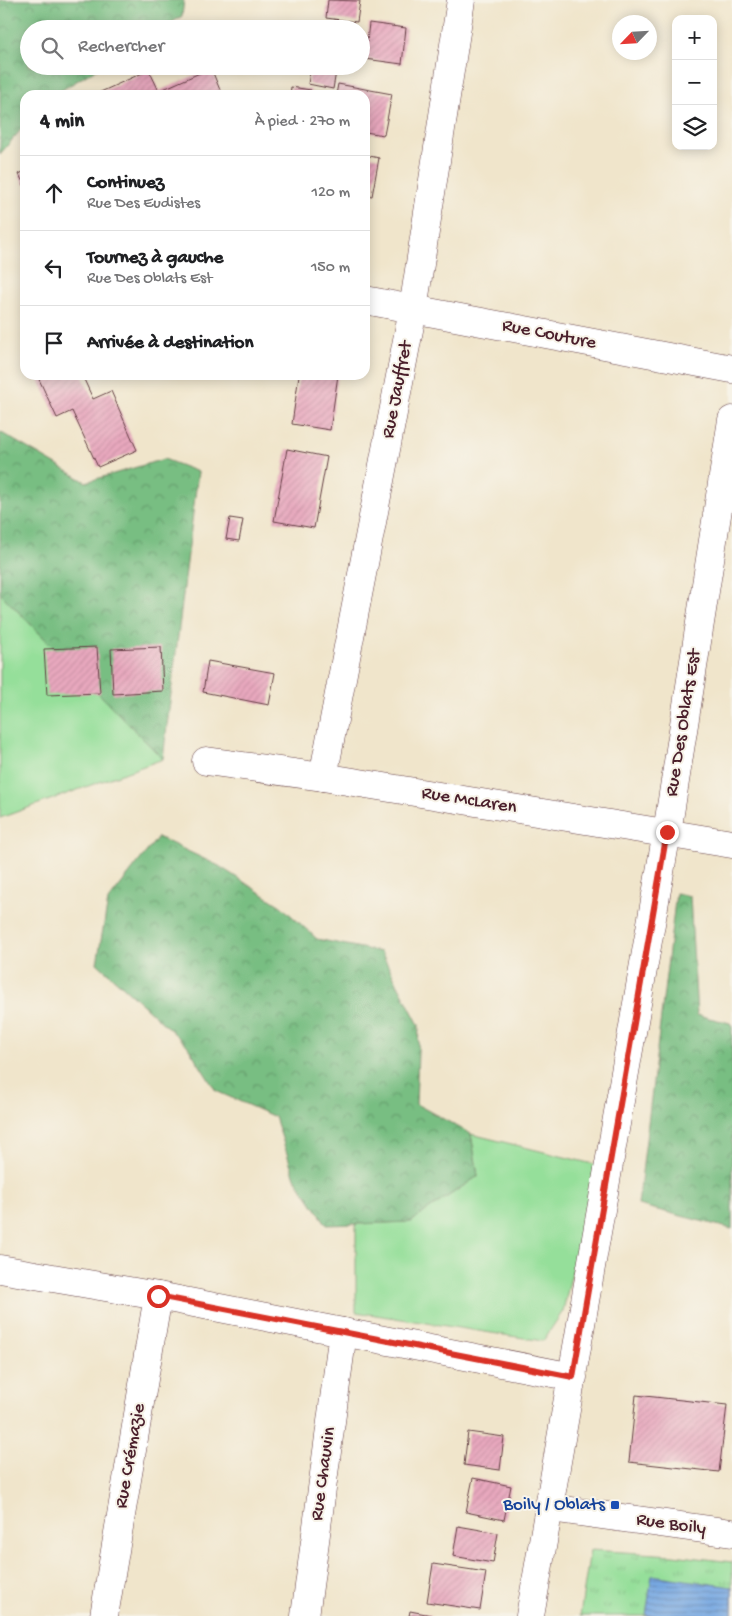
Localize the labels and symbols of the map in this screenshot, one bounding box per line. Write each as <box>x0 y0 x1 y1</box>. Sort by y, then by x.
north arrow <box>612 15 657 60</box>
street label: Rue Couture <box>500 315 598 355</box>
street label: Rue Jauffret <box>377 337 419 441</box>
street label: Rue Des Oblats Est <box>661 645 707 798</box>
street label: Rue McLaren <box>420 782 518 820</box>
route end <box>656 821 679 844</box>
route start <box>147 1285 170 1308</box>
street label: Rue Crémazie <box>110 1401 152 1510</box>
street label: Rue Chauvin <box>306 1426 342 1522</box>
place label: Boily / Oblats <box>502 1494 606 1517</box>
marker: Boily / Oblats <box>609 1499 621 1511</box>
street label: Rue Boily <box>635 1509 708 1541</box>

